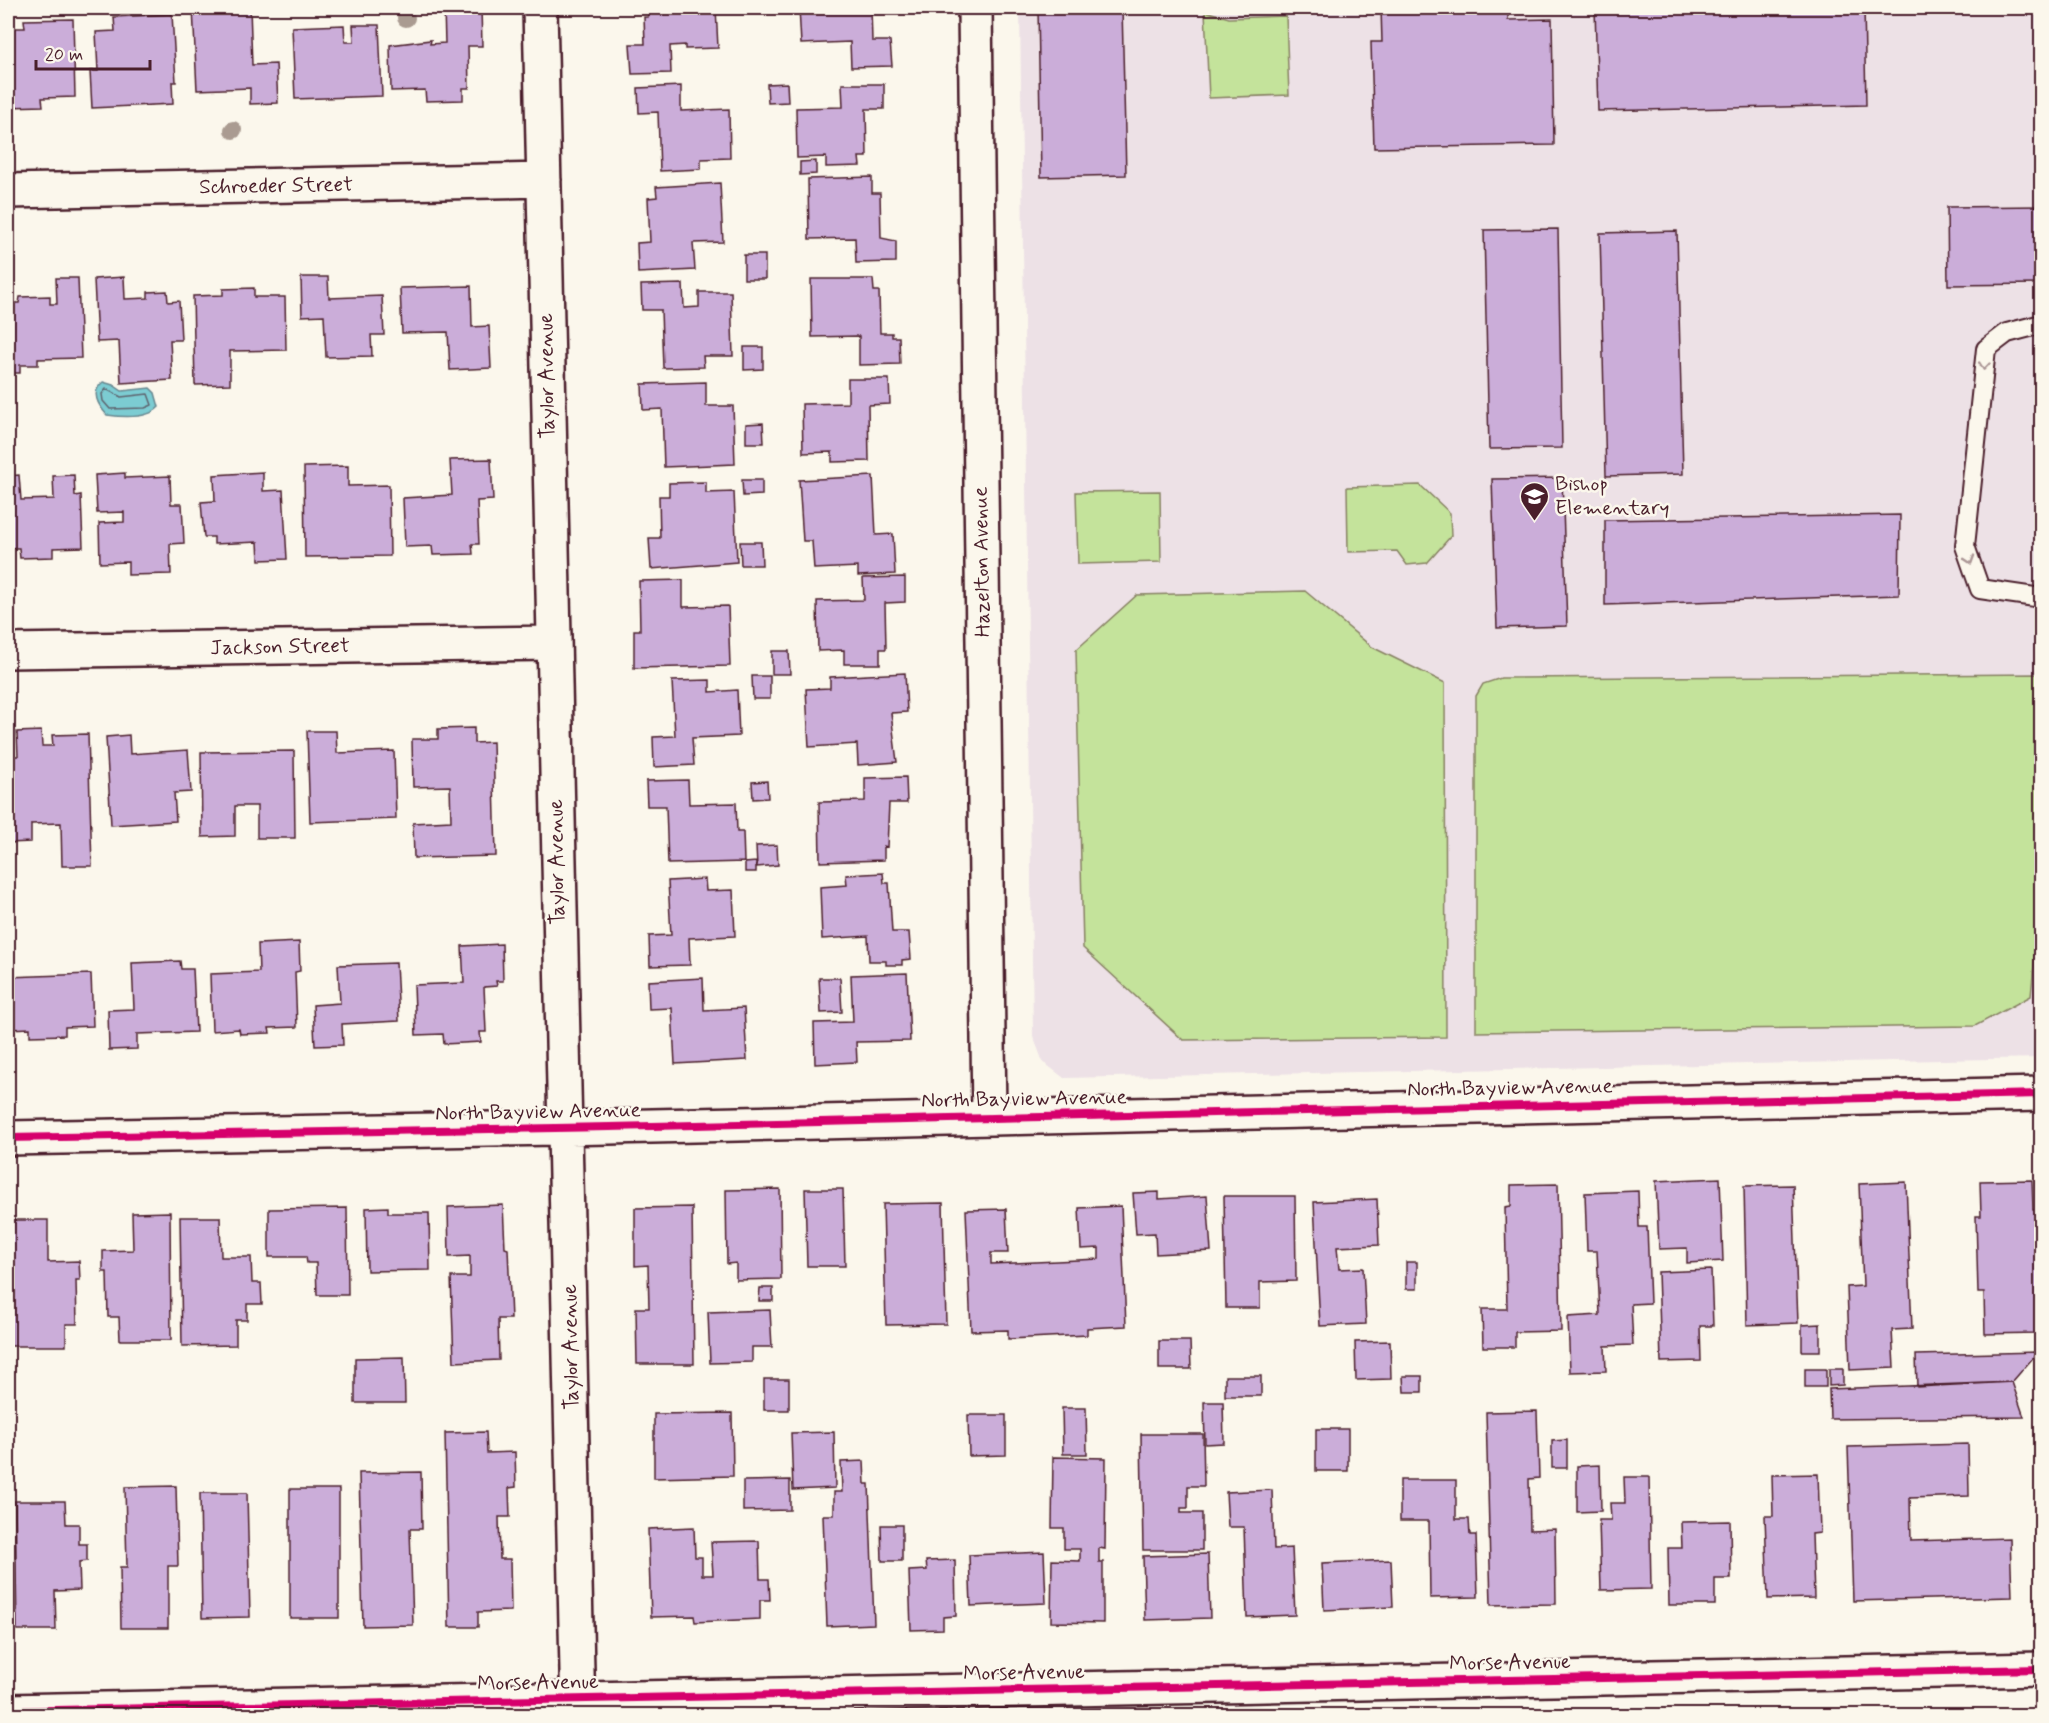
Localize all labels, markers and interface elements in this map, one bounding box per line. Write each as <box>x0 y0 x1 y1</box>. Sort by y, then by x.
scale bar <box>36 33 150 71</box>
text: 20 m <box>45 43 83 67</box>
street label: Schroeder Street <box>199 171 353 201</box>
street label: Taylor Avenue <box>532 313 562 439</box>
one-way arrow <box>1979 362 1991 371</box>
place label: Bishop Elementary <box>1555 470 1669 522</box>
school or university icon: Bishop Elementary <box>1518 480 1550 522</box>
street label: Hazelton Avenue <box>967 486 997 638</box>
one-way arrow <box>1962 554 1975 565</box>
street label: Jackson Street <box>210 632 350 662</box>
street label: Taylor Avenue <box>542 799 572 925</box>
street label: North Bayview Avenue <box>1407 1072 1613 1104</box>
street label: North Bayview Avenue <box>921 1083 1127 1115</box>
street label: North Bayview Avenue <box>435 1096 641 1128</box>
street label: Taylor Avenue <box>556 1284 586 1410</box>
street label: Morse Avenue <box>1449 1648 1571 1678</box>
street label: Morse Avenue <box>963 1658 1085 1688</box>
street label: Morse Avenue <box>477 1668 599 1698</box>

